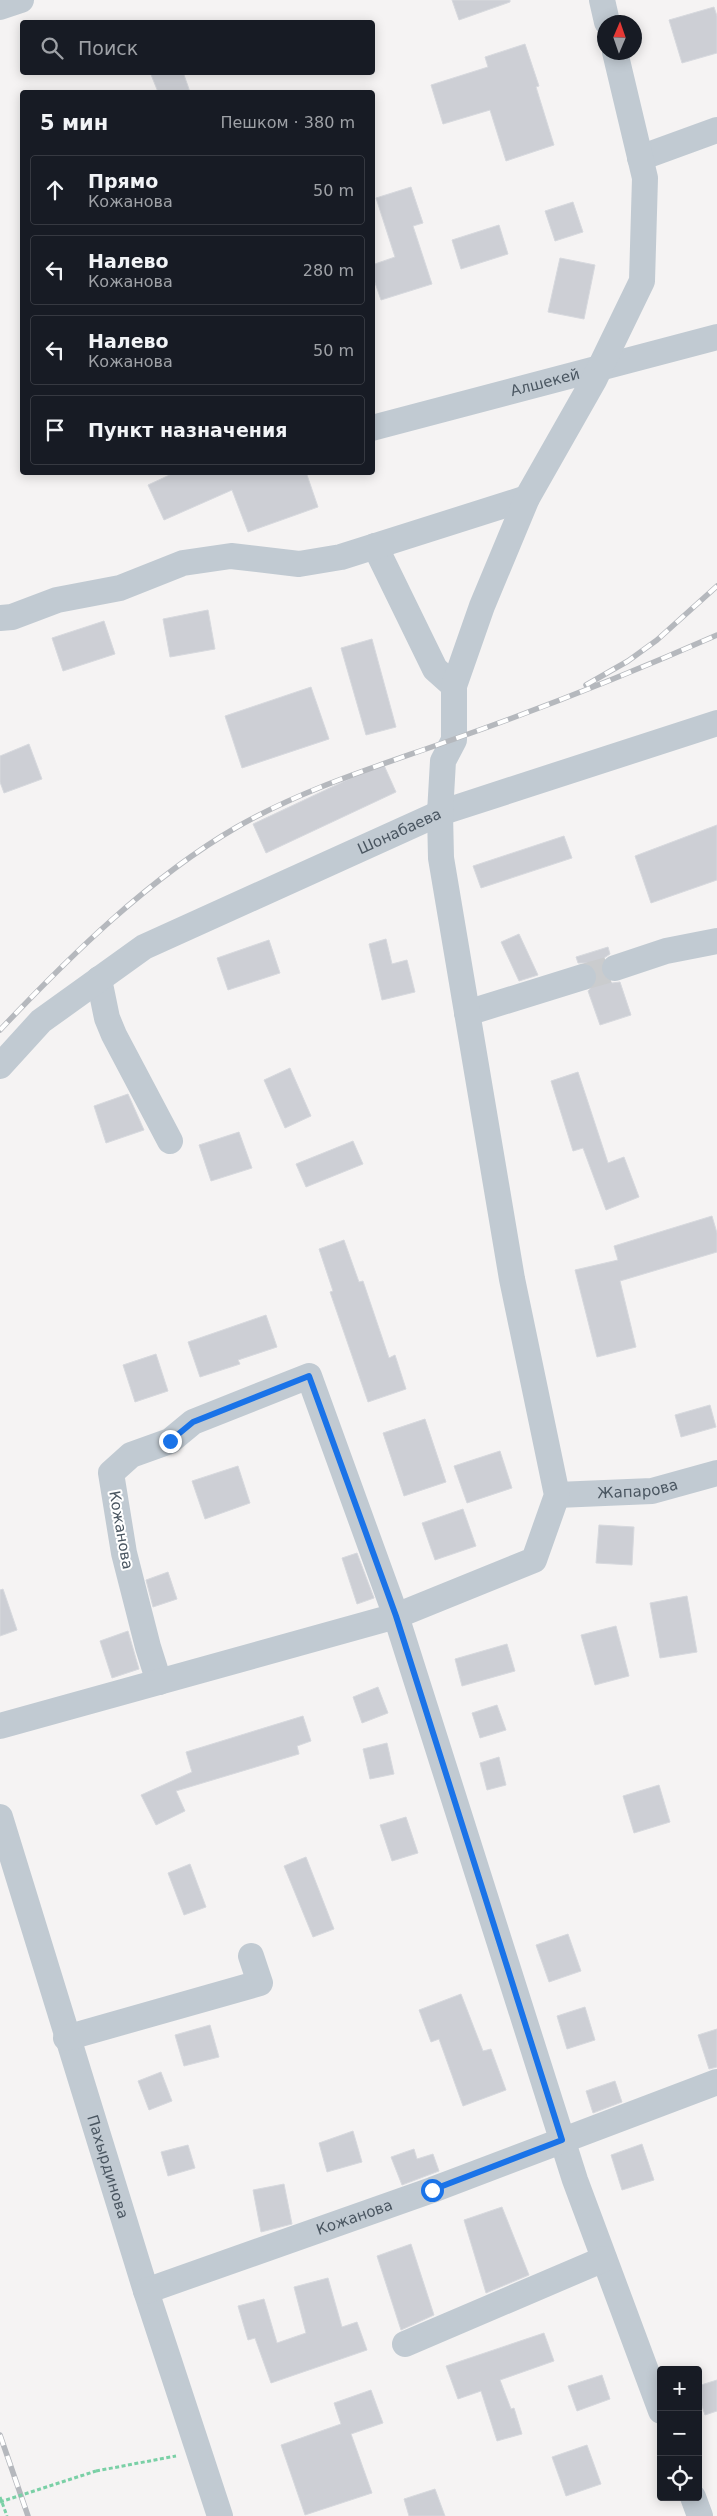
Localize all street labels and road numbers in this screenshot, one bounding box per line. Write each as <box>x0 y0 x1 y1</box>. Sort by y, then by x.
street label: Алшекей <box>509 365 582 400</box>
street label: Шонабаева <box>355 805 444 858</box>
street label: Жапарова <box>597 1475 680 1502</box>
street label: Кожанова <box>105 1489 137 1571</box>
street label: Пахырдинова <box>83 2113 132 2221</box>
street label: Кожанова <box>314 2196 395 2239</box>

